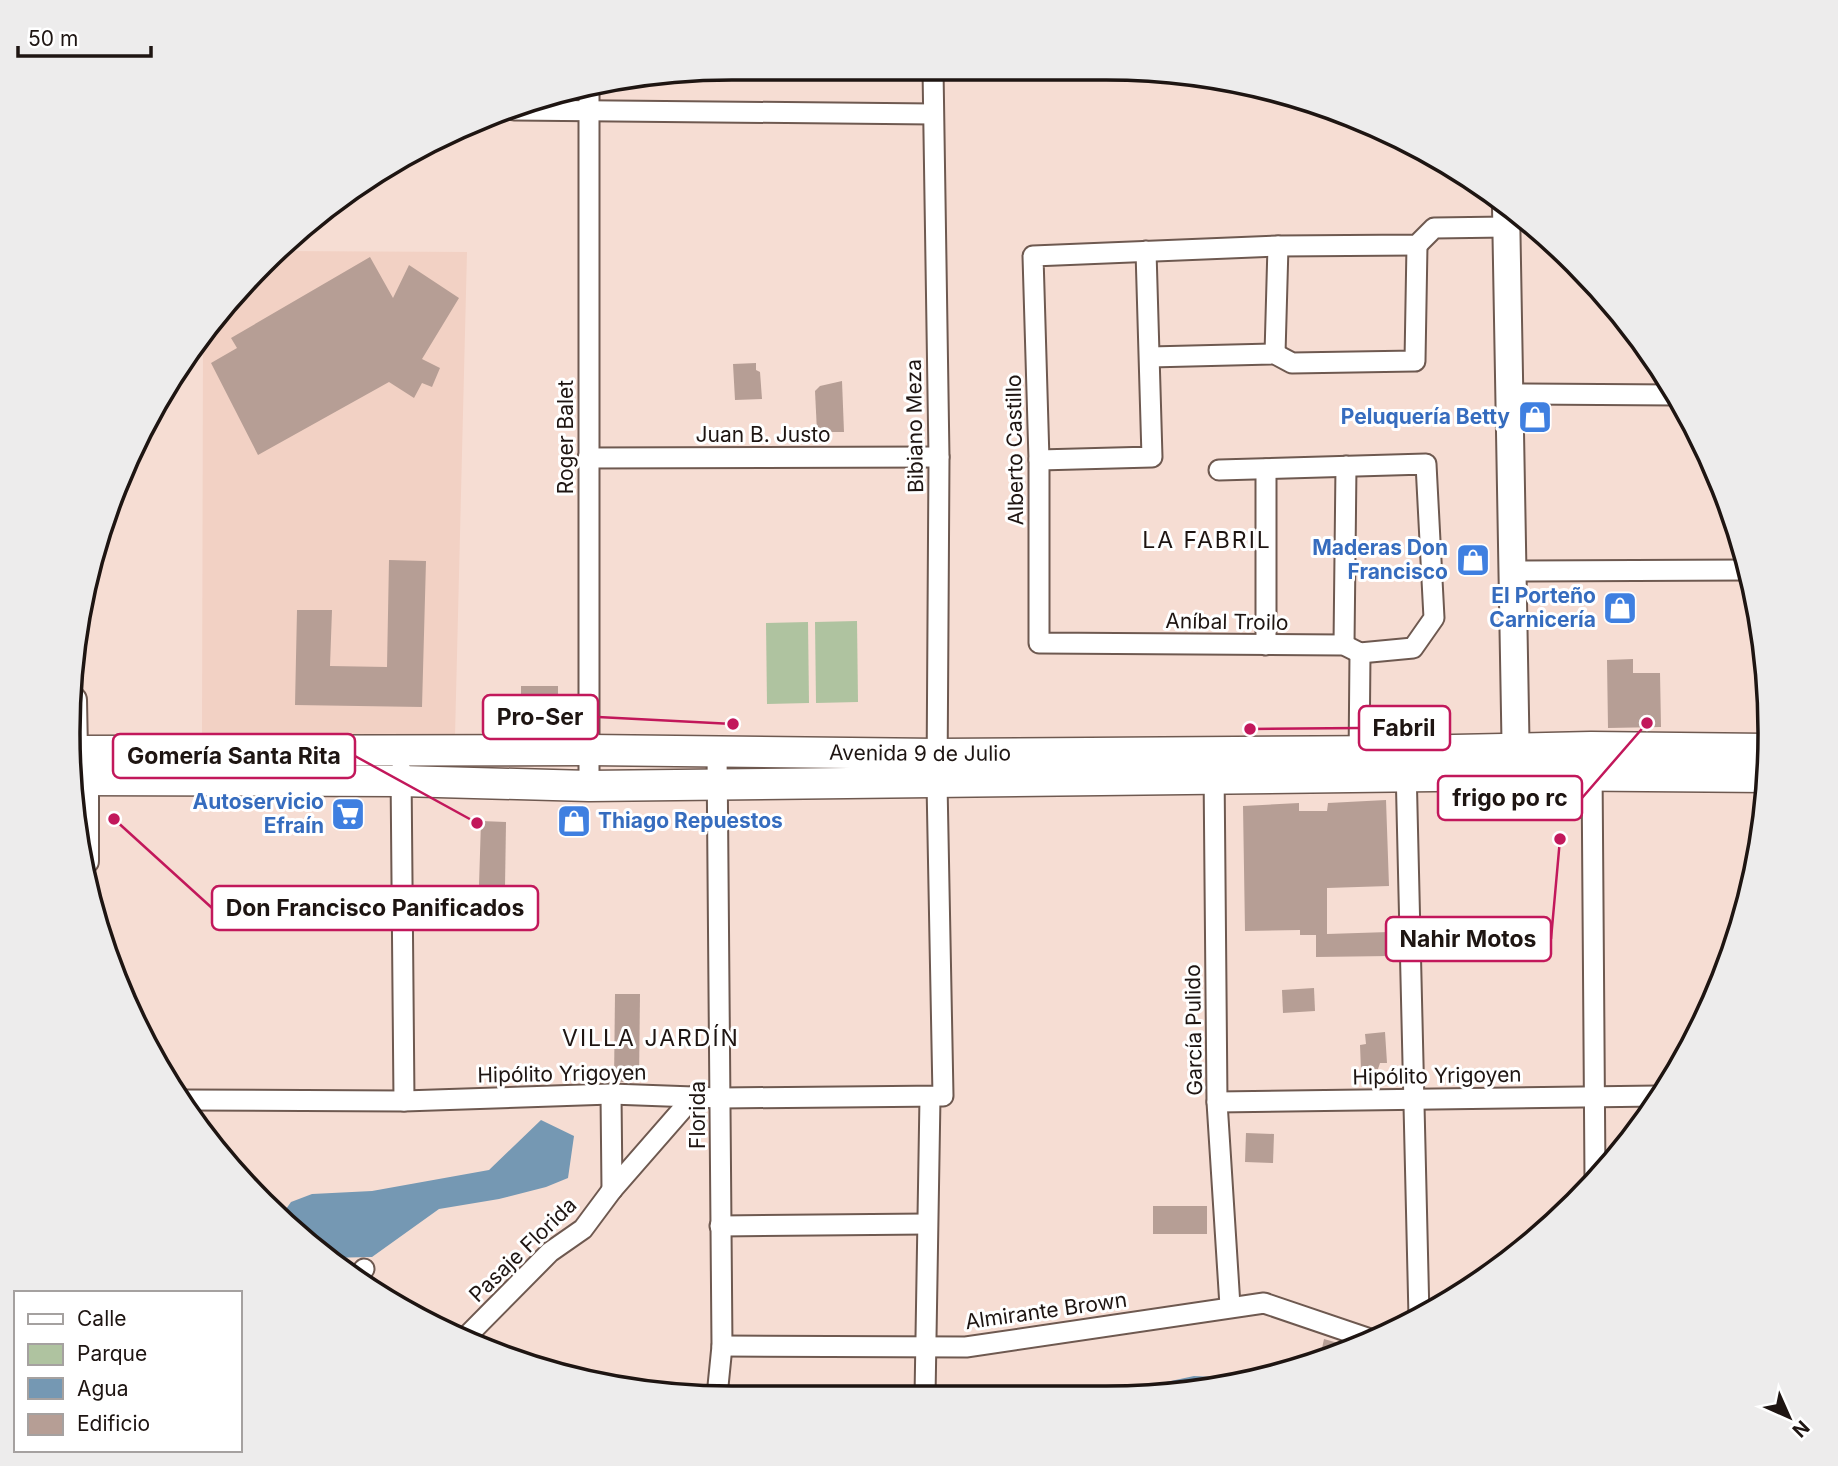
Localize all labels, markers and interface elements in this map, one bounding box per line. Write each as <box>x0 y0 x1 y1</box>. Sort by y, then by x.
scale bar <box>18 14 150 58</box>
text: 50 m <box>28 26 78 51</box>
street label: Bibiano Meza <box>901 359 928 493</box>
street label: Alberto Castillo <box>1001 374 1028 526</box>
street label: Roger Balet <box>553 380 578 494</box>
shop icon: Peluquería Betty <box>1516 398 1554 436</box>
place label: Peluquería Betty <box>1341 404 1510 429</box>
street label: Juan B. Justo <box>696 422 830 447</box>
district label: LA FABRIL <box>1142 526 1272 554</box>
place label: Maderas Don Francisco <box>1312 535 1448 584</box>
shop icon: Maderas Don Francisco <box>1454 541 1492 579</box>
place label: El Porteño Carnicería <box>1489 583 1596 632</box>
shop icon: El Porteño Carnicería <box>1601 589 1639 627</box>
street label: Aníbal Troilo <box>1165 608 1289 635</box>
callout: Pro-Ser <box>483 695 598 739</box>
text: Pro-Ser <box>497 703 583 731</box>
callout: Fabril <box>1359 706 1450 750</box>
text: Fabril <box>1373 714 1435 742</box>
callout: Gomería Santa Rita <box>113 734 355 778</box>
street label: Avenida 9 de Julio <box>829 740 1011 766</box>
text: Gomería Santa Rita <box>127 742 341 770</box>
callout: frigo po rc <box>1438 776 1582 820</box>
text: frigo po rc <box>1452 784 1568 812</box>
place label: Autoservicio Efraín <box>193 789 324 838</box>
supermarket icon: Autoservicio Efraín <box>329 795 367 833</box>
shop icon: Thiago Repuestos <box>555 802 593 840</box>
place label: Thiago Repuestos <box>598 808 783 833</box>
callout: Don Francisco Panificados <box>212 886 538 930</box>
text: Don Francisco Panificados <box>226 894 524 922</box>
callout: Nahir Motos <box>1386 917 1551 961</box>
text: Nahir Motos <box>1400 925 1537 953</box>
street label: García Pulido <box>1180 964 1207 1096</box>
district label: VILLA JARDÍN <box>562 1024 740 1052</box>
street label: Hipólito Yrigoyen <box>477 1060 647 1087</box>
street label: Hipólito Yrigoyen <box>1352 1062 1522 1089</box>
street label: Florida <box>685 1081 710 1149</box>
street label: Pasaje Florida <box>464 1192 581 1307</box>
street label: Almirante Brown <box>963 1287 1128 1334</box>
legend <box>14 1291 242 1452</box>
text: Calle <box>77 1306 127 1331</box>
text: Parque <box>77 1341 147 1366</box>
text: Agua <box>77 1376 129 1401</box>
north arrow <box>1754 1382 1824 1452</box>
text: Edificio <box>77 1411 150 1436</box>
text: N <box>1787 1415 1814 1442</box>

